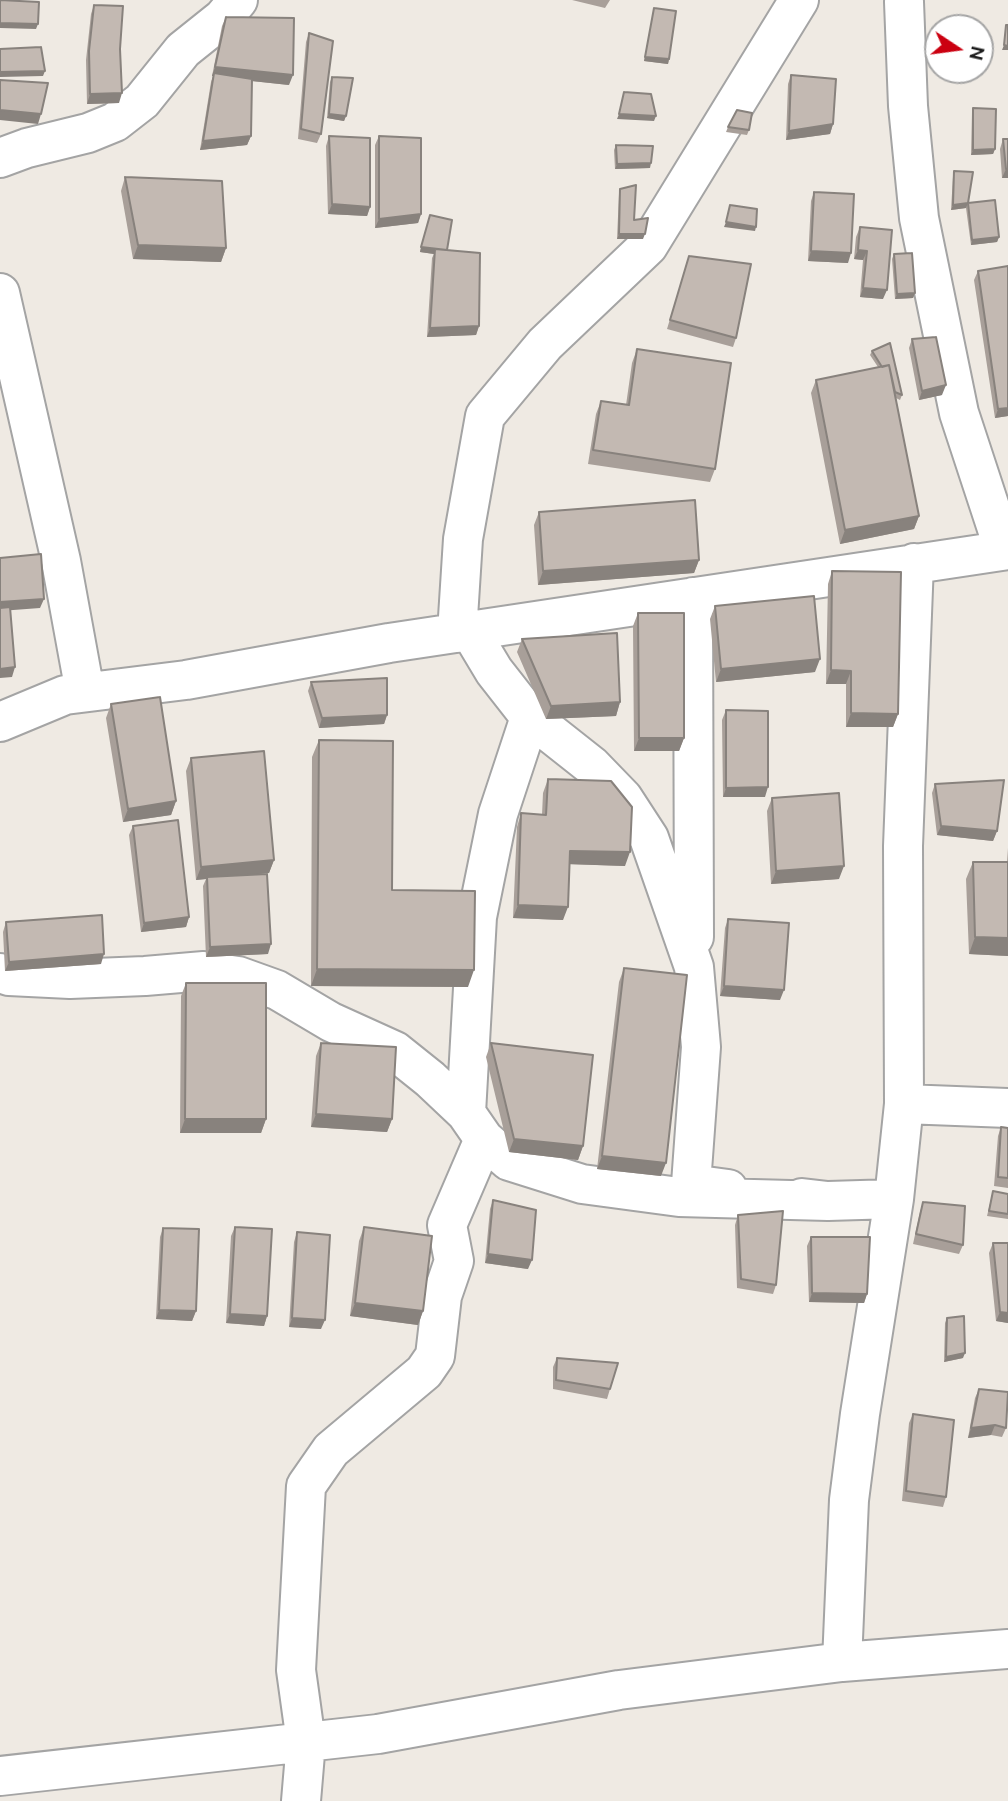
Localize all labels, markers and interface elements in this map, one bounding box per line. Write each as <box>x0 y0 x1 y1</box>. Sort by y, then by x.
north arrow <box>924 14 994 84</box>
text: N <box>965 44 990 63</box>

